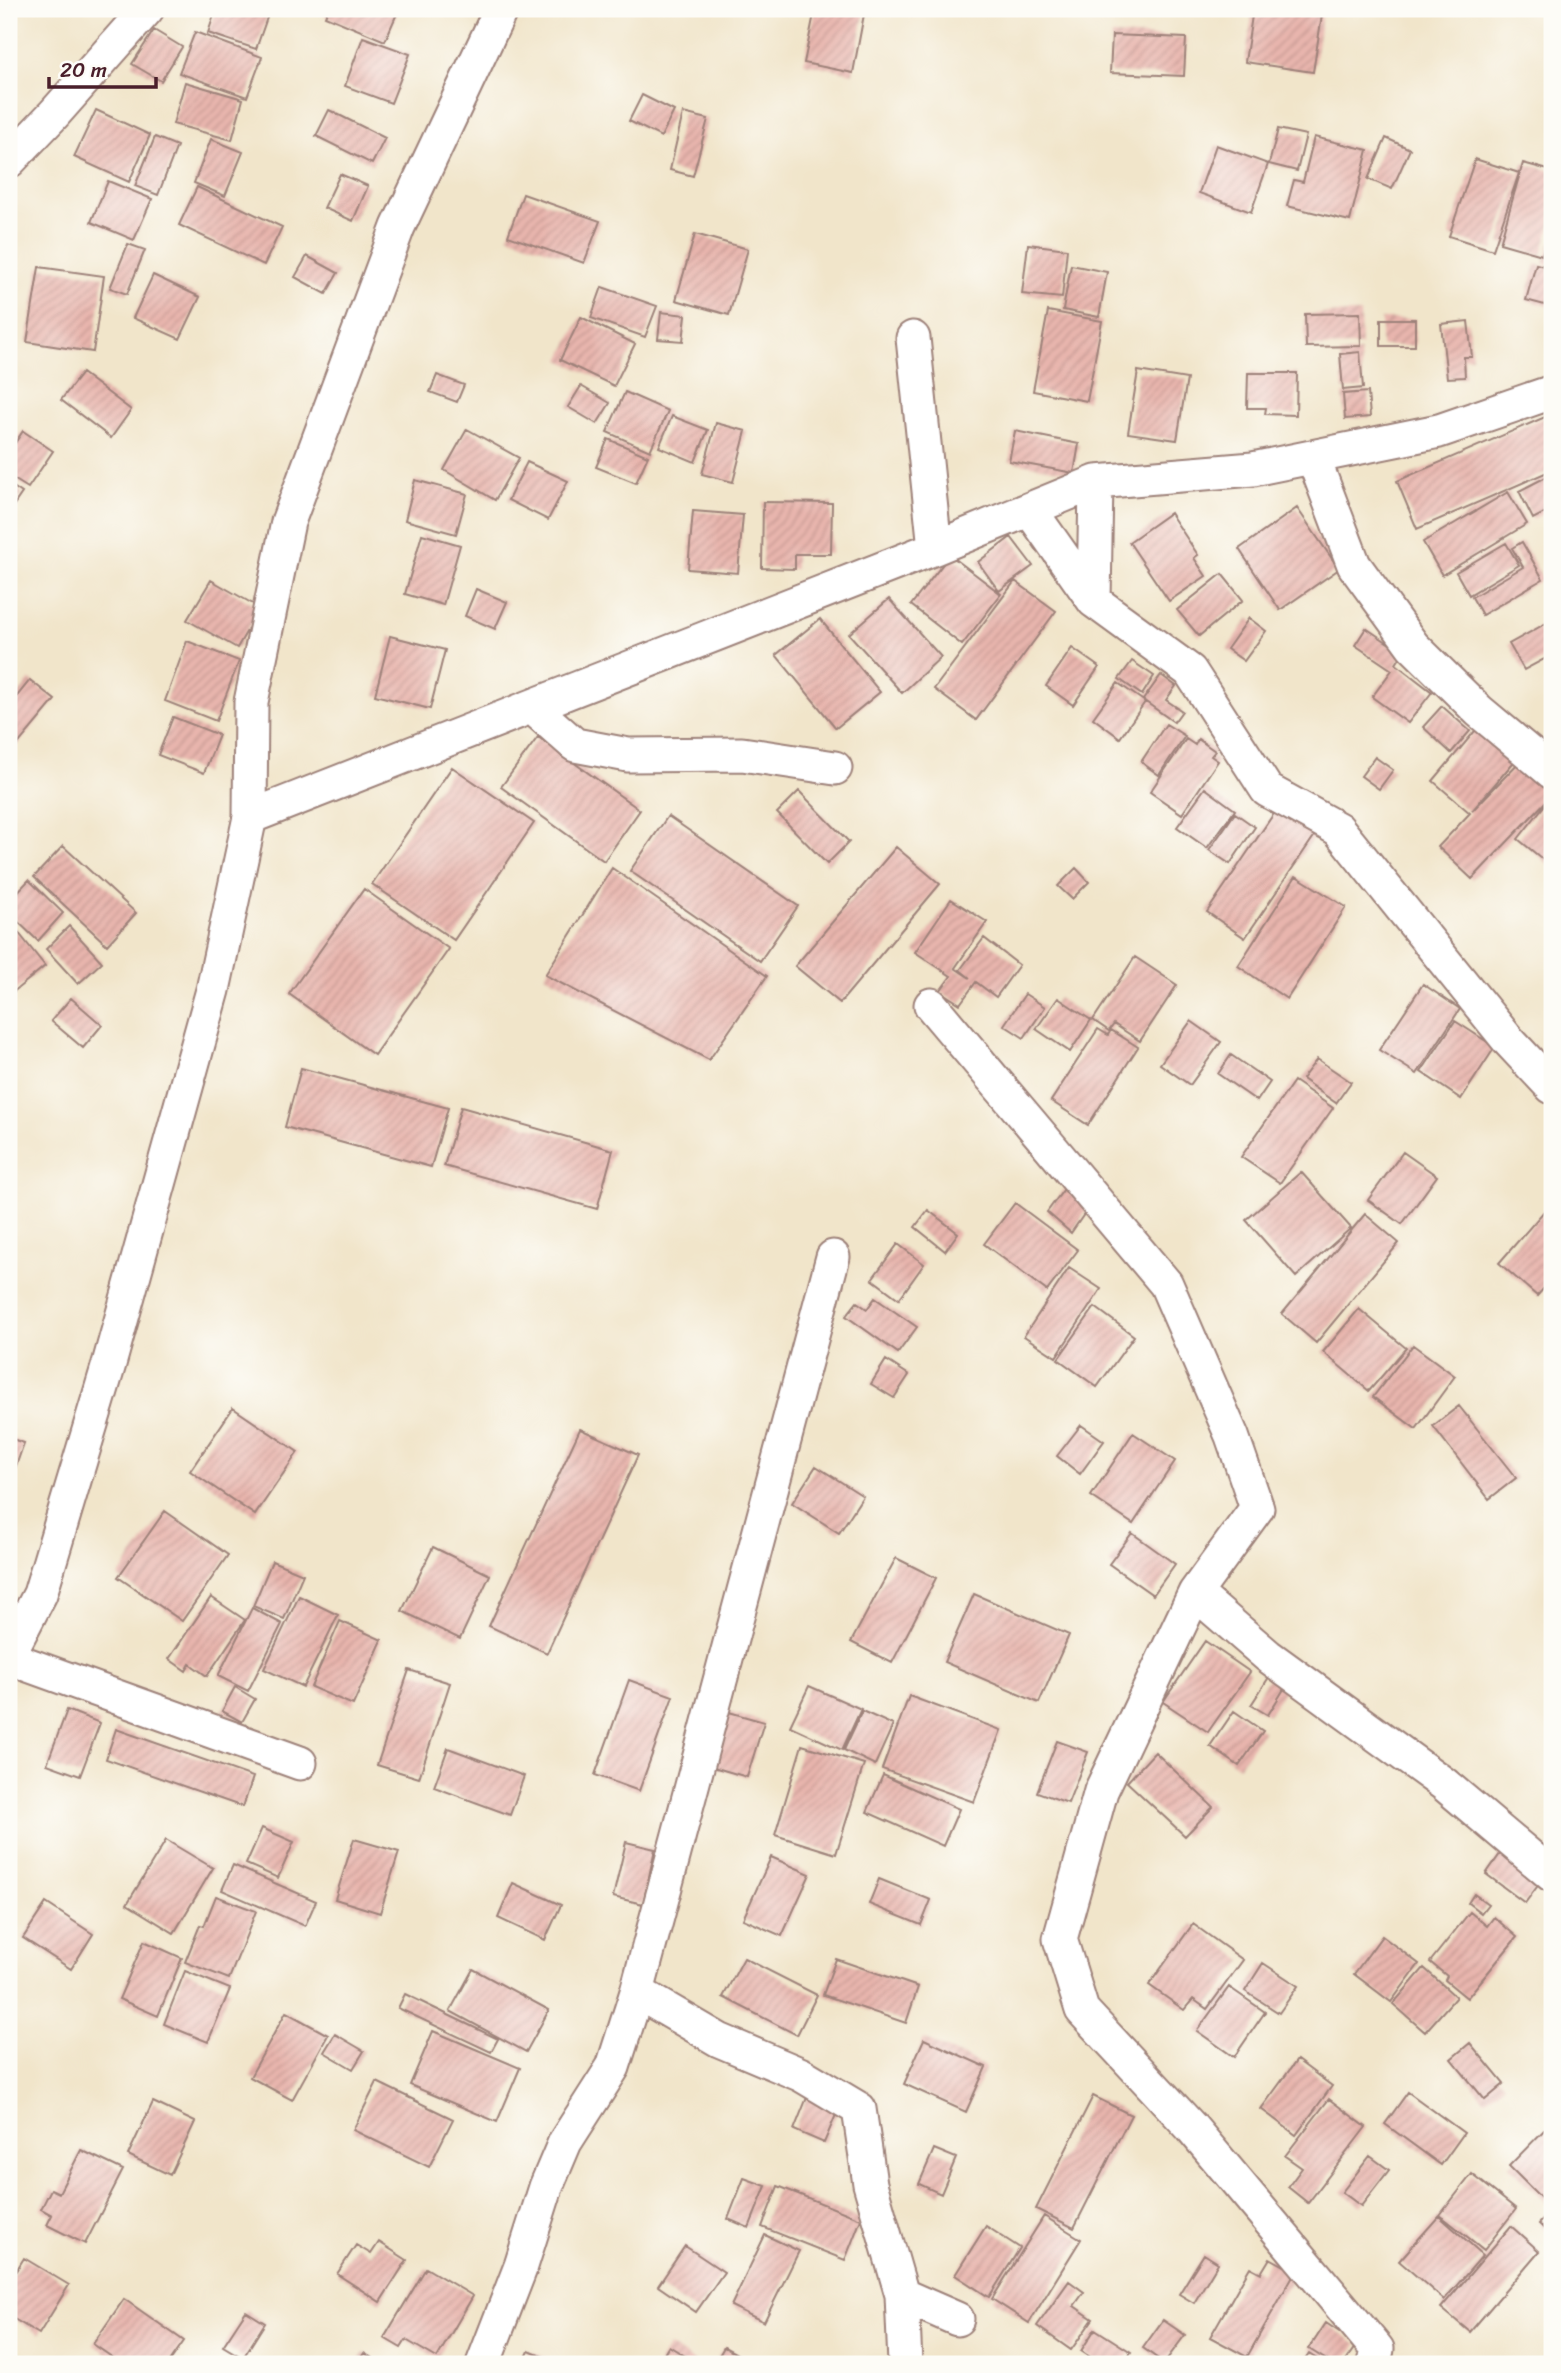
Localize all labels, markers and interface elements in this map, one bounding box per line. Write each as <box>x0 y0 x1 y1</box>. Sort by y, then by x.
scale bar <box>49 46 156 90</box>
text: 20 m <box>60 51 107 89</box>

